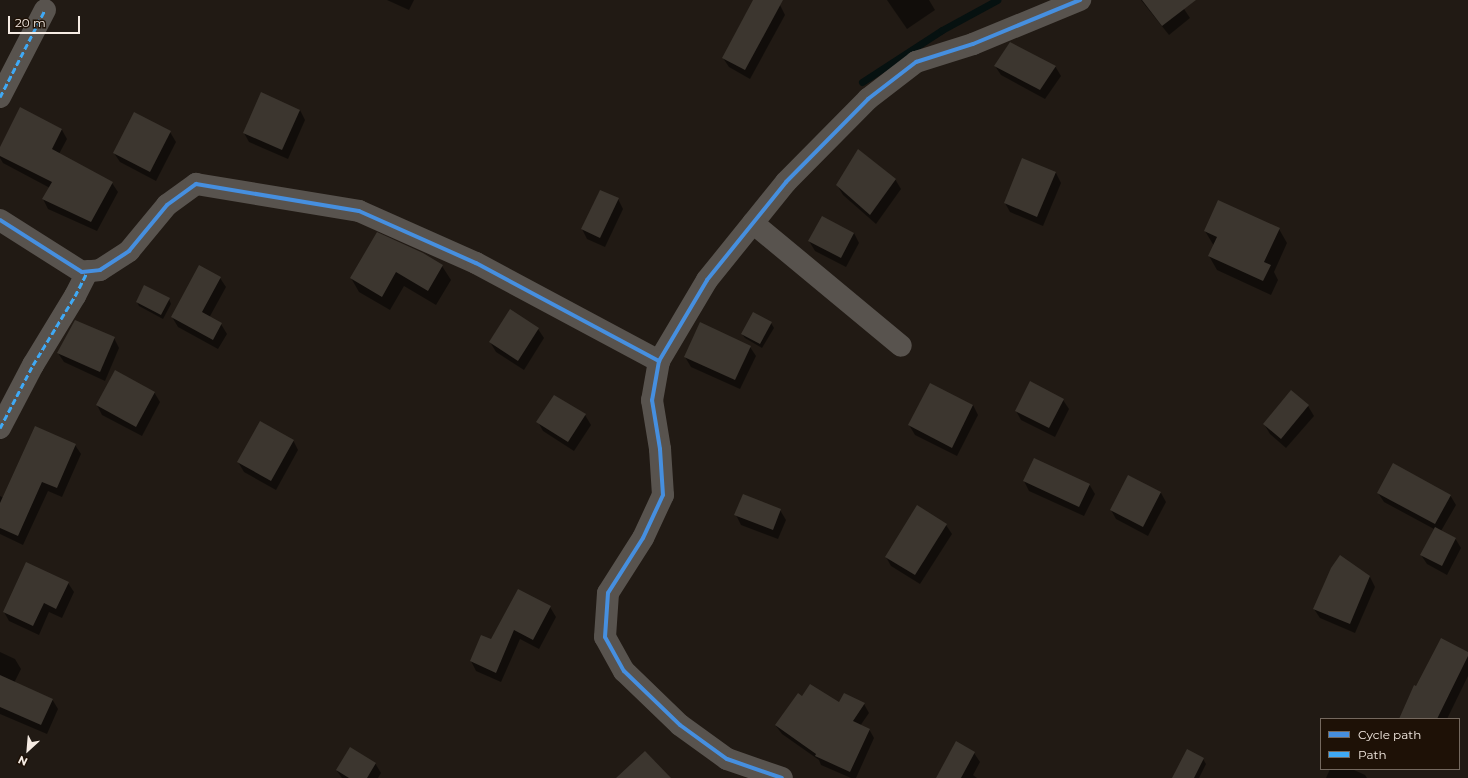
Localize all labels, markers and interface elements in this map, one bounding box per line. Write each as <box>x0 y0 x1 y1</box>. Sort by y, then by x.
scale bar <box>10 8 82 34</box>
text: 20 m <box>15 15 46 30</box>
legend <box>1320 718 1460 770</box>
text: Cycle path <box>1358 727 1421 742</box>
north arrow <box>8 730 48 770</box>
text: Path <box>1358 747 1387 762</box>
text: N <box>16 753 30 769</box>

